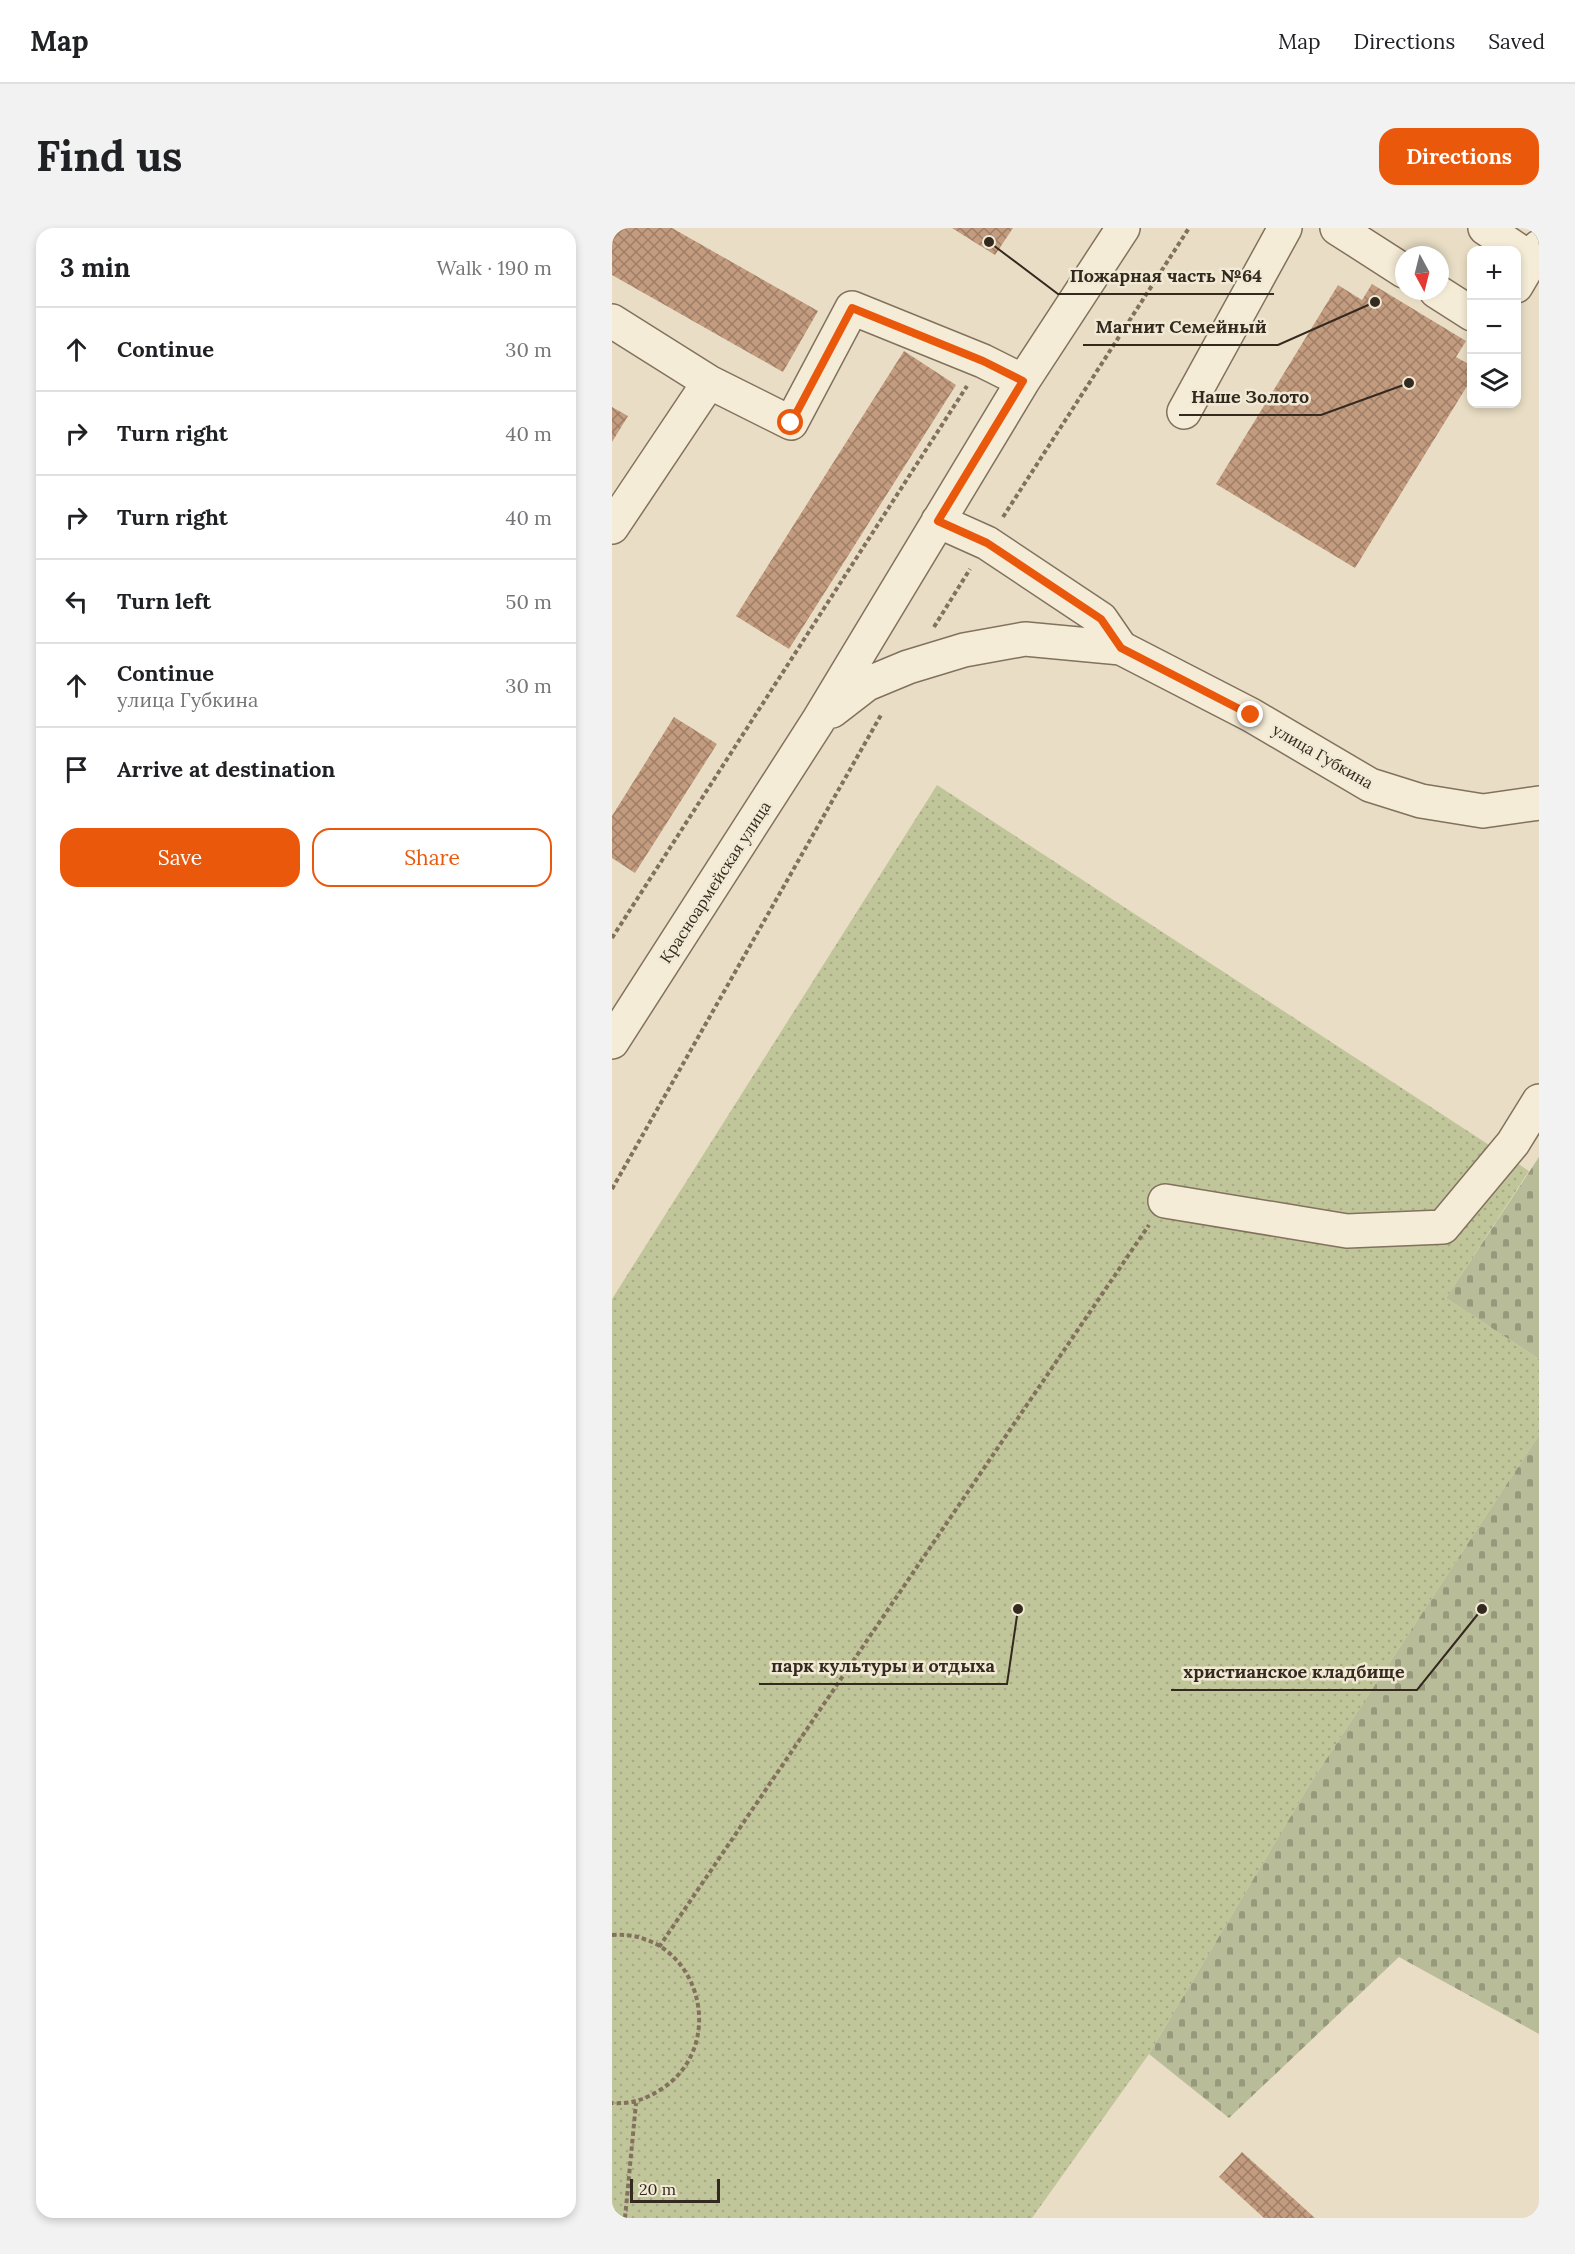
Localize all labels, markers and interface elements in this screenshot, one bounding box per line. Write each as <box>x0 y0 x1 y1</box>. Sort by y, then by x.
text: Map <box>30 23 89 59</box>
text: Map <box>1278 28 1321 55</box>
text: Directions <box>1354 28 1455 55</box>
text: Saved <box>1488 28 1545 55</box>
button: Directions <box>1379 128 1539 185</box>
text: Find us <box>36 129 182 183</box>
north arrow <box>1395 246 1449 300</box>
map controls <box>1467 246 1521 408</box>
button: + <box>1467 246 1521 300</box>
text: 3 min <box>60 251 130 284</box>
text: Walk · 190 m <box>436 255 552 280</box>
callout: Пожарная часть №64 <box>1058 258 1274 294</box>
text: Пожарная часть №64 <box>1070 264 1262 287</box>
button: − <box>1467 300 1521 354</box>
callout: Магнит Семейный <box>1083 309 1278 345</box>
text: Магнит Семейный <box>1095 315 1267 338</box>
icon: ahead <box>60 333 93 366</box>
text: Continue <box>117 335 214 363</box>
text: 30 m <box>505 337 552 362</box>
button: layers <box>1467 354 1521 408</box>
callout: Наше Золото <box>1179 379 1321 415</box>
text: Наше Золото <box>1191 385 1309 408</box>
route start <box>777 409 803 435</box>
icon: right <box>60 417 93 450</box>
text: Turn right <box>117 419 228 447</box>
text: 40 m <box>506 421 552 446</box>
icon: right <box>60 501 93 534</box>
text: Turn right <box>117 503 228 531</box>
text: 40 m <box>506 505 552 530</box>
icon: left <box>60 585 93 618</box>
text: Turn left <box>117 587 211 615</box>
text: 50 m <box>506 589 552 614</box>
text: Continue <box>117 659 214 687</box>
icon: ahead <box>60 669 93 702</box>
text: 30 m <box>505 673 552 698</box>
text: улица Губкина <box>117 687 258 712</box>
route end <box>1237 701 1263 727</box>
street label: улица Губкина <box>1269 719 1377 793</box>
icon: arrive <box>60 753 93 786</box>
text: Arrive at destination <box>117 755 335 783</box>
street label: Красноармейская улица <box>655 797 775 967</box>
button: Save <box>60 828 300 887</box>
button: Share <box>312 828 552 887</box>
callout: парк культуры и отдыха <box>759 1648 1007 1684</box>
text: парк культуры и отдыха <box>771 1654 995 1677</box>
callout: христианское кладбище <box>1171 1654 1417 1690</box>
text: христианское кладбище <box>1183 1660 1405 1683</box>
scale bar <box>630 2176 720 2204</box>
text: 20 m <box>639 2179 676 2199</box>

